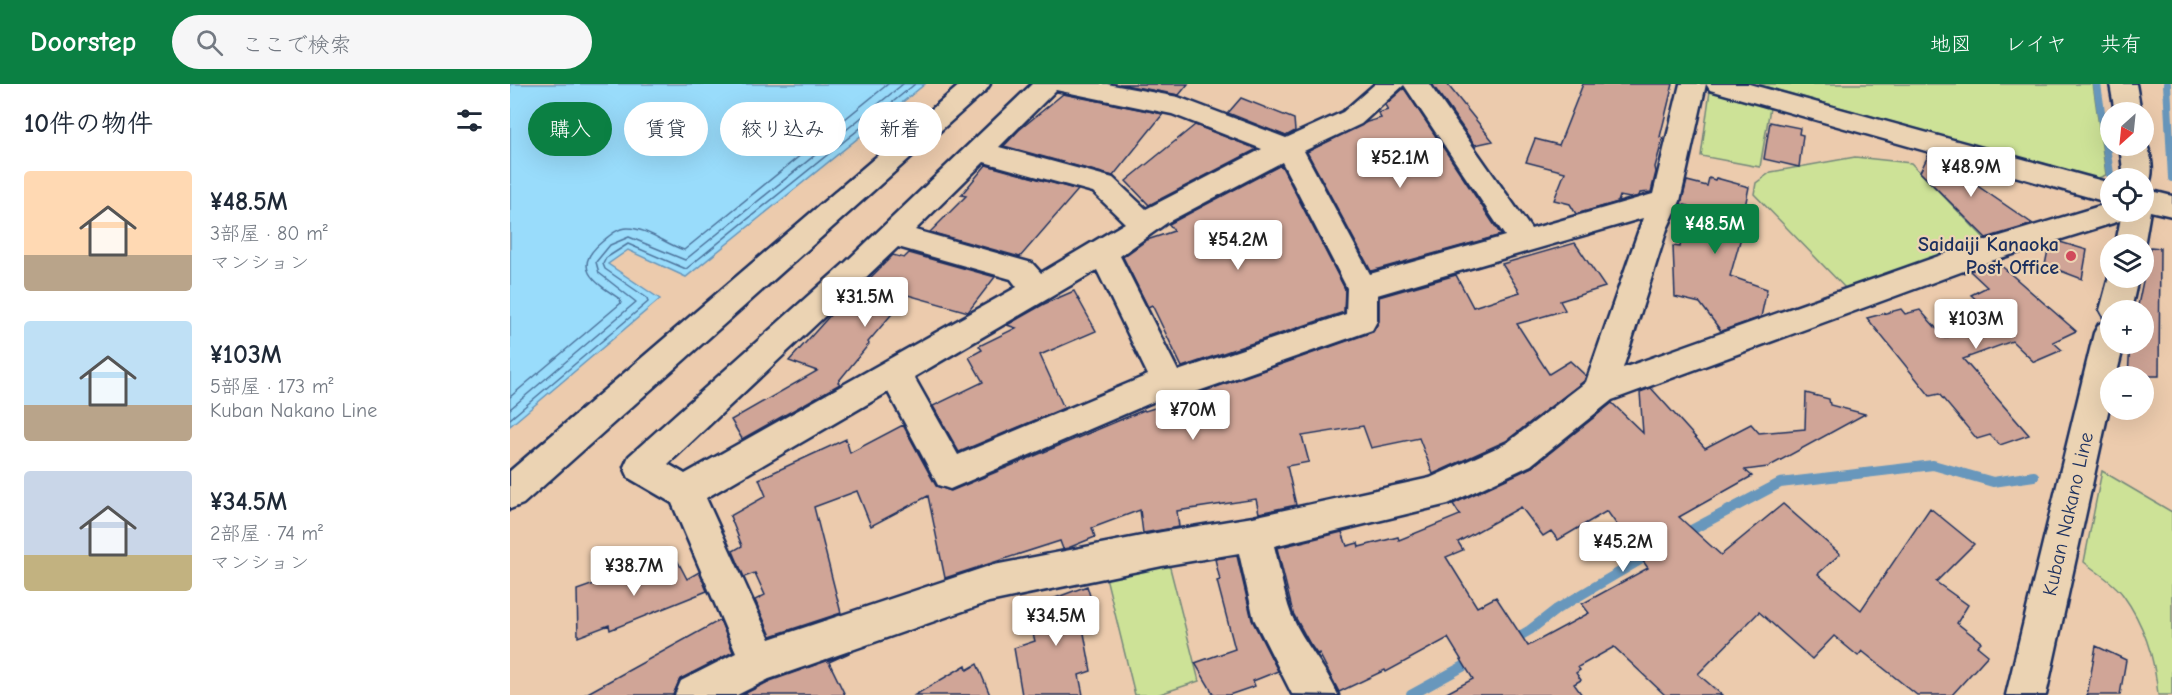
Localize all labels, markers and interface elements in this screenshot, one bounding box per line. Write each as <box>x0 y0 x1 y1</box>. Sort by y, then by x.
search box <box>172 15 592 69</box>
text: Doorstep <box>30 26 136 58</box>
icon: search <box>193 26 226 59</box>
text: ここで検索 <box>241 32 351 58</box>
text: 地図 <box>1930 32 1972 56</box>
text: レイヤ <box>2005 32 2067 56</box>
text: 共有 <box>2100 32 2142 56</box>
chip: 購入 <box>528 102 612 156</box>
chip: 賃貸 <box>624 102 708 156</box>
chip: 絞り込み <box>720 102 846 156</box>
chip: 新着 <box>858 102 942 156</box>
north arrow <box>2100 102 2154 156</box>
map controls <box>2100 102 2154 420</box>
icon: filters <box>453 104 486 137</box>
text: 10件の物件 <box>24 109 153 139</box>
pin: ¥52.1M <box>1351 138 1449 189</box>
text: ¥52.1M <box>1371 146 1429 169</box>
pin: ¥48.9M <box>1922 147 2020 198</box>
text: ¥48.9M <box>1941 155 2001 178</box>
button: locate <box>2100 168 2154 222</box>
text: ¥48.5M <box>210 187 288 217</box>
icon: home <box>72 195 144 267</box>
pin: ¥48.5M <box>1666 204 1764 255</box>
text: ¥48.5M <box>1685 212 1745 235</box>
pin: ¥54.2M <box>1189 220 1287 271</box>
text: 3部屋 · 80 m² <box>210 222 328 245</box>
text: ¥54.2M <box>1208 228 1268 251</box>
place label: Saidaiji Kanaoka Post Office <box>1918 233 2059 279</box>
button: layers <box>2100 234 2154 288</box>
marker: Saidaiji Kanaoka Post Office <box>2064 249 2078 263</box>
text: マンション <box>210 251 309 274</box>
pin: ¥31.5M <box>816 277 914 328</box>
text: ¥31.5M <box>836 285 894 308</box>
pin: ¥103M <box>1934 299 2018 350</box>
button: + <box>2100 300 2154 354</box>
text: ¥103M <box>1948 307 2004 330</box>
text: ¥103M <box>210 340 282 370</box>
icon: home <box>72 345 144 417</box>
button: − <box>2100 366 2154 420</box>
text: 5部屋 · 173 m² <box>210 375 333 398</box>
pin: ¥70M <box>1157 390 1229 441</box>
text: ¥70M <box>1170 398 1216 421</box>
text: Kuban Nakano Line <box>210 399 377 422</box>
street label: Kuban Nakano Line <box>2038 430 2098 598</box>
text: ¥34.5M <box>210 487 287 517</box>
icon: home <box>72 495 144 567</box>
text: 2部屋 · 74 m² <box>210 522 323 545</box>
pin: ¥45.2M <box>1574 522 1672 573</box>
text: ¥45.2M <box>1593 530 1653 553</box>
pin: ¥38.7M <box>585 546 683 597</box>
text: マンション <box>210 551 309 574</box>
text: ¥38.7M <box>605 554 663 577</box>
pin: ¥34.5M <box>1007 596 1105 647</box>
text: ¥34.5M <box>1026 604 1086 627</box>

